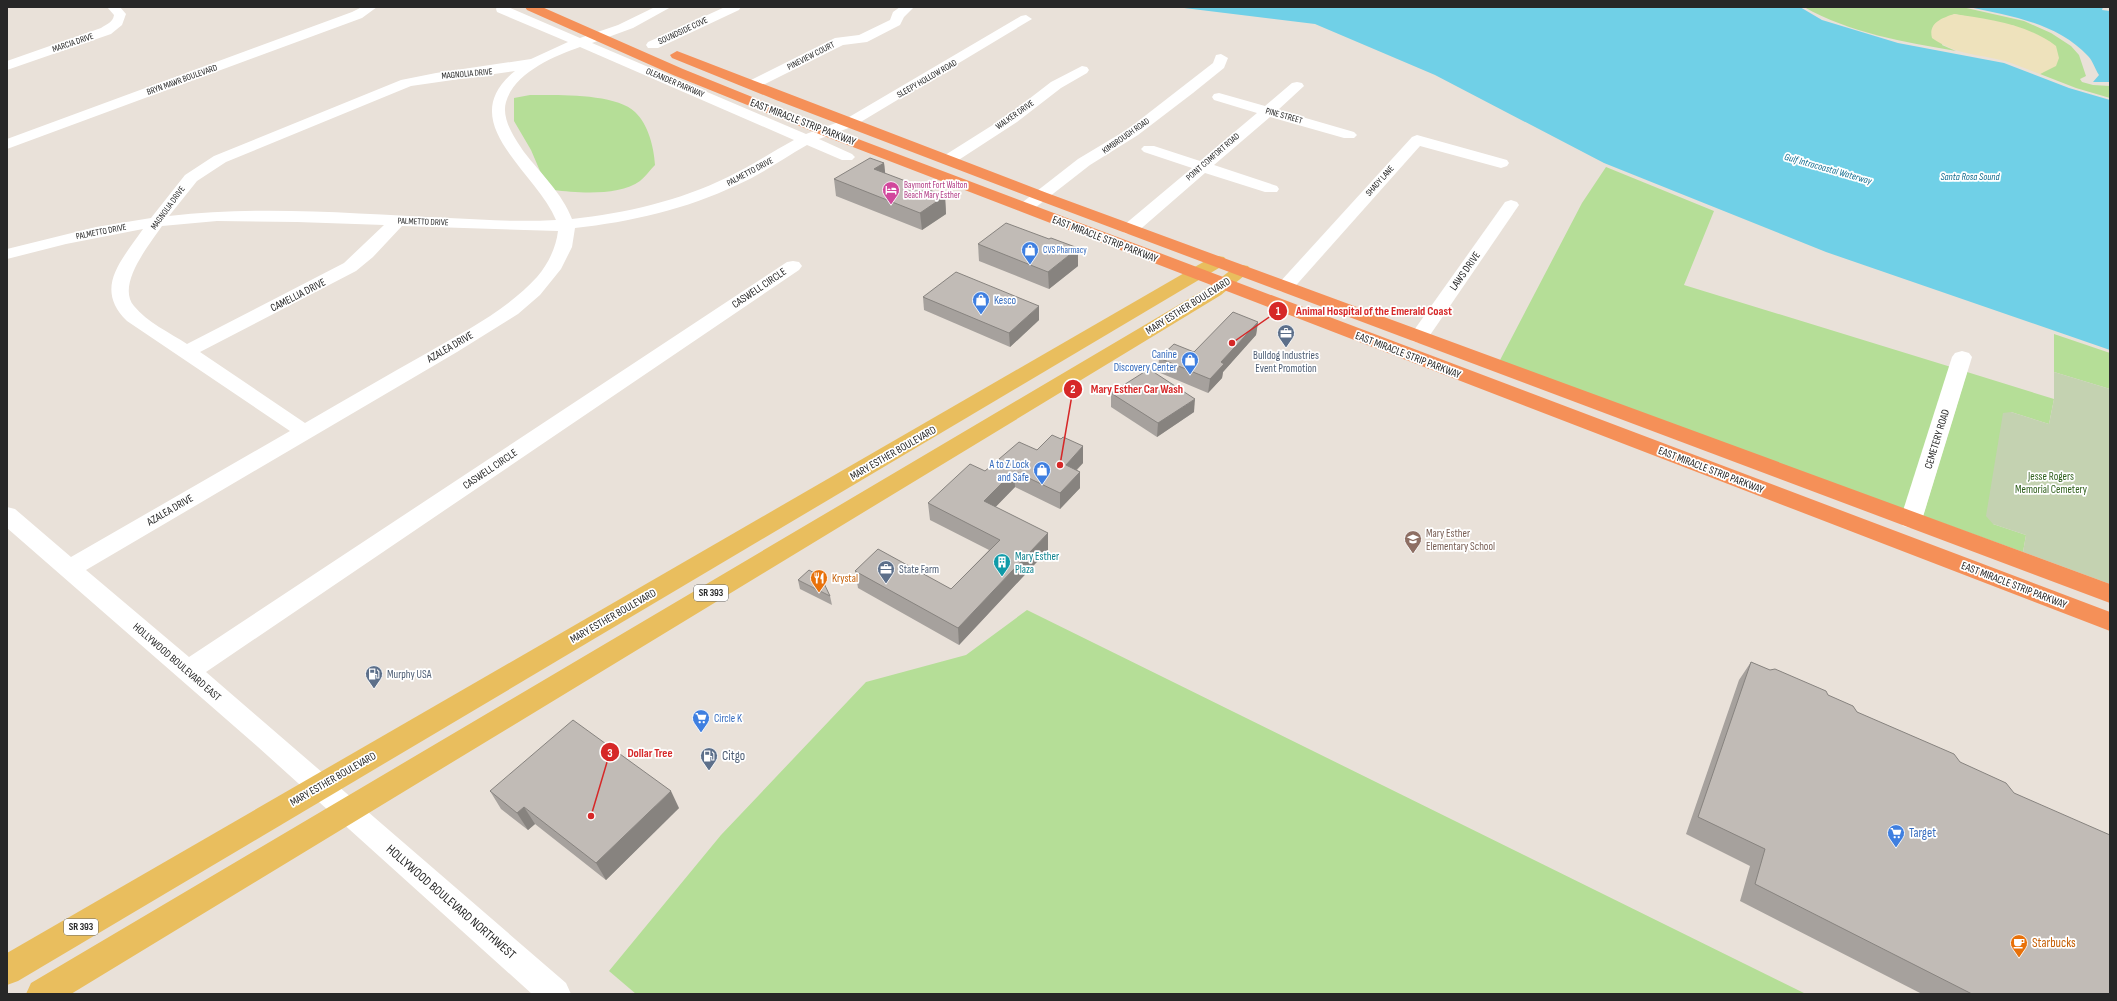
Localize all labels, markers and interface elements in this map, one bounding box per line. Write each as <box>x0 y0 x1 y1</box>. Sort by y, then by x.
street label: SOUNDSIDE COVE <box>656 15 710 47</box>
street label: MARCIA DRIVE <box>51 31 95 55</box>
street label: PINEVIEW COURT <box>785 39 837 73</box>
street label: SLEEPY HOLLOW ROAD <box>895 57 959 101</box>
street label: BRYN MAWR BOULEVARD <box>145 62 219 98</box>
street label: MAGNOLIA DRIVE <box>441 66 493 82</box>
street label: OLEANDER PARKWAY <box>644 66 706 100</box>
street label: EAST MIRACLE STRIP PARKWAY <box>748 96 858 148</box>
street label: WALKER DRIVE <box>994 98 1037 132</box>
street label: PINE STREET <box>1264 105 1304 127</box>
street label: KIMBROUGH ROAD <box>1100 116 1152 156</box>
street label: POINT COMFORT ROAD <box>1184 131 1242 183</box>
water label: Gulf Intracoastal Waterway <box>1783 151 1874 188</box>
street label: PALMETTO DRIVE <box>725 155 775 189</box>
street label: SHADY LANE <box>1363 163 1397 199</box>
water label: Santa Rosa Sound <box>1940 171 2001 183</box>
hotel icon: Baymont Fort Walton Beach Mary Esther <box>881 180 901 205</box>
place label: Baymont Fort Walton Beach Mary Esther <box>904 180 968 201</box>
street label: MAGNOLIA DRIVE <box>148 184 188 232</box>
street label: EAST MIRACLE STRIP PARKWAY <box>1050 213 1160 265</box>
street label: PALMETTO DRIVE <box>397 216 449 228</box>
street label: PALMETTO DRIVE <box>75 222 127 242</box>
shop icon: CVS Pharmacy <box>1020 240 1040 265</box>
place label: CVS Pharmacy <box>1043 245 1087 256</box>
street label: LAWS DRIVE <box>1447 249 1483 293</box>
street label: CASWELL CIRCLE <box>729 265 789 311</box>
street label: MARY ESTHER BOULEVARD <box>1143 275 1233 337</box>
street label: CAMELLIA DRIVE <box>268 276 328 314</box>
shop icon: Kesco <box>971 290 991 315</box>
place label: Kesco <box>994 294 1017 307</box>
callout: Animal Hospital of the Emerald Coast <box>1268 299 1460 323</box>
text: 1 <box>1276 304 1281 319</box>
text: Animal Hospital of the Emerald Coast <box>1295 304 1452 319</box>
office icon: Bulldog Industries Event Promotion <box>1276 323 1296 348</box>
street label: AZALEA DRIVE <box>424 329 475 366</box>
street label: EAST MIRACLE STRIP PARKWAY <box>1353 329 1463 381</box>
place label: Canine Discovery Center <box>1114 348 1177 374</box>
place label: Bulldog Industries Event Promotion <box>1253 349 1319 375</box>
shop icon: Canine Discovery Center <box>1180 350 1200 375</box>
callout: Mary Esther Car Wash <box>1063 377 1192 401</box>
text: 2 <box>1070 382 1076 397</box>
text: Mary Esther Car Wash <box>1091 382 1183 397</box>
street label: CEMETERY ROAD <box>1922 408 1952 470</box>
street label: MARY ESTHER BOULEVARD <box>848 423 938 483</box>
street label: EAST MIRACLE STRIP PARKWAY <box>1656 444 1766 496</box>
street label: CASWELL CIRCLE <box>460 446 520 492</box>
place label: A to Z Lock and Safe <box>989 458 1030 484</box>
shop icon: A to Z Lock and Safe <box>1032 460 1052 485</box>
park label: Jesse Rogers Memorial Cemetery <box>2015 470 2088 496</box>
street label: AZALEA DRIVE <box>144 492 195 529</box>
place label: Mary Esther Elementary School <box>1426 527 1495 553</box>
school or university icon: Mary Esther Elementary School <box>1403 529 1423 554</box>
place label: Mary Esther Plaza <box>1015 550 1059 576</box>
building icon: Mary Esther Plaza <box>992 552 1012 577</box>
office icon: State Farm <box>876 559 896 584</box>
street label: EAST MIRACLE STRIP PARKWAY <box>1959 559 2069 611</box>
place label: State Farm <box>899 563 939 576</box>
restaurant icon: Krystal <box>809 568 829 593</box>
place label: Krystal <box>832 572 858 585</box>
road number: SR 393 <box>694 585 728 601</box>
street label: MARY ESTHER BOULEVARD <box>568 586 658 646</box>
street label: HOLLYWOOD BOULEVARD EAST <box>130 620 224 704</box>
fuel station icon: Murphy USA <box>364 664 384 689</box>
place label: Murphy USA <box>387 668 432 681</box>
supermarket icon: Circle K <box>691 708 711 733</box>
place label: Circle K <box>714 712 742 725</box>
callout: Dollar Tree <box>600 740 681 764</box>
text: 3 <box>607 746 613 761</box>
text: Dollar Tree <box>627 746 673 761</box>
fuel station icon: Citgo <box>699 746 719 771</box>
place label: Citgo <box>722 748 745 764</box>
street label: MARY ESTHER BOULEVARD <box>288 749 378 809</box>
supermarket icon: Target <box>1886 823 1906 848</box>
place label: Target <box>1909 825 1936 841</box>
street label: HOLLYWOOD BOULEVARD NORTHWEST <box>383 841 519 963</box>
road number: SR 393 <box>64 919 98 935</box>
cafe icon: Starbucks <box>2009 933 2029 958</box>
place label: Starbucks <box>2032 935 2076 951</box>

